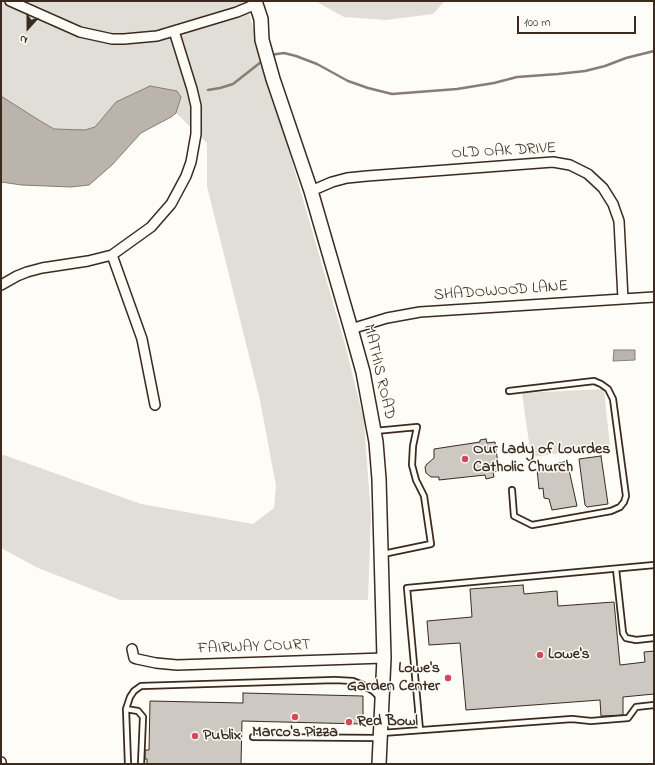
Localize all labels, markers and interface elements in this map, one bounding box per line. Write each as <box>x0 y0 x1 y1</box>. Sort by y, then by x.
north arrow <box>8 8 48 48</box>
scale bar <box>519 8 638 34</box>
text: 100 m <box>524 14 551 32</box>
text: N <box>17 30 30 48</box>
street label: OLD OAK DRIVE <box>451 140 557 164</box>
street label: SHADOWOOD LANE <box>433 278 569 306</box>
street label: MATHIS ROAD <box>358 322 398 422</box>
place label: Our Lady of Lourdes Catholic Church <box>473 440 610 478</box>
marker: Our Lady of Lourdes Catholic Church <box>460 454 470 464</box>
street label: FAIRWAY COURT <box>197 636 311 660</box>
place label: Lowe's <box>548 645 590 665</box>
marker: Lowe's <box>535 650 545 660</box>
place label: Lowe's Garden Center <box>347 659 440 697</box>
marker: Lowe's Garden Center <box>443 673 453 683</box>
marker: Marco's Pizza <box>290 712 300 722</box>
place label: Red Bowl <box>357 712 418 732</box>
marker: Red Bowl <box>344 717 354 727</box>
place label: Marco's Pizza <box>252 723 338 743</box>
place label: Publix <box>203 726 241 746</box>
marker: Publix <box>190 731 200 741</box>

